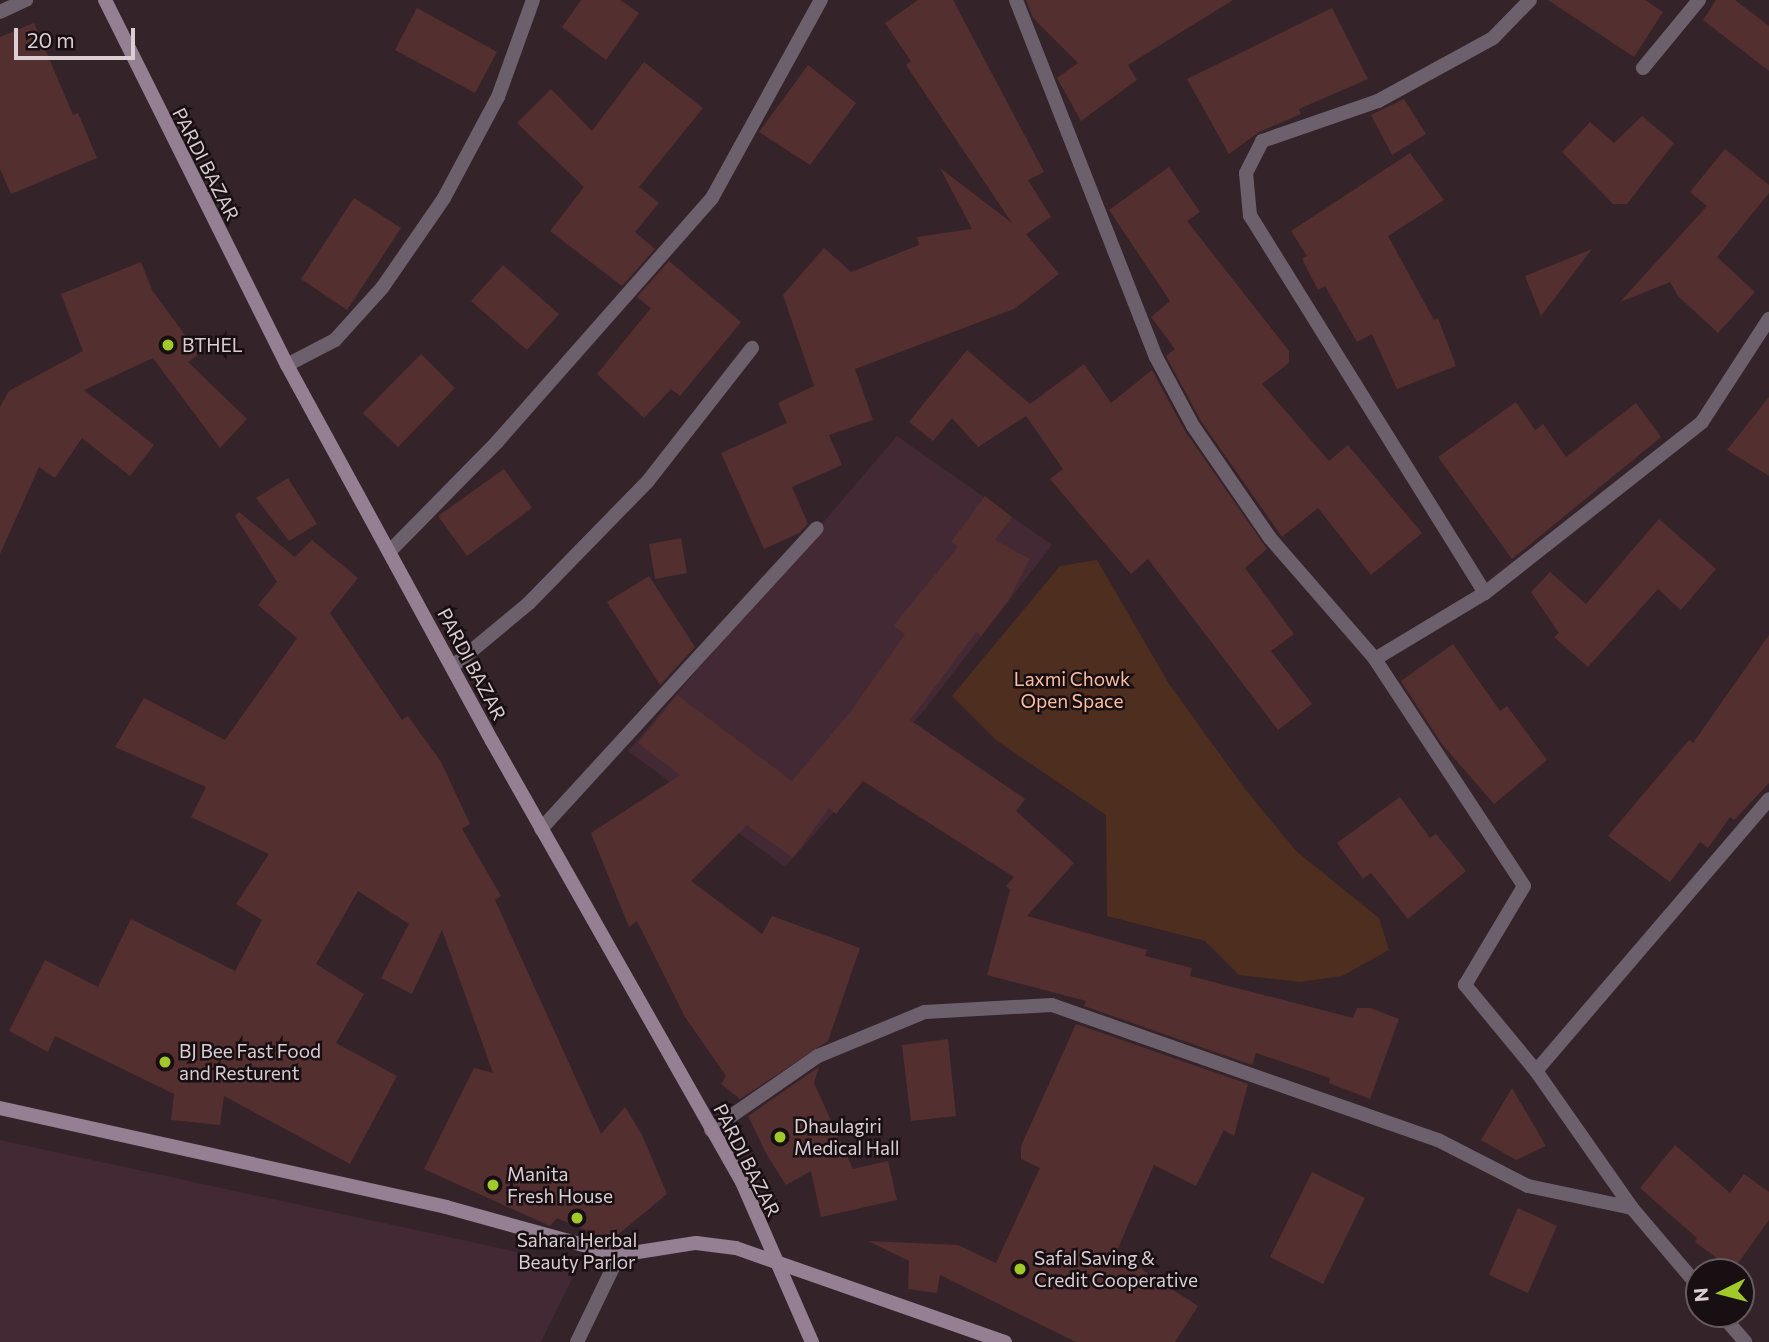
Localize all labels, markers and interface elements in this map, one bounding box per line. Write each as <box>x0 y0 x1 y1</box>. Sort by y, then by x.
scale bar <box>18 14 138 58</box>
text: 20 m <box>27 27 75 52</box>
street label: PARDI BAZAR <box>168 104 244 224</box>
place label: BTHEL <box>182 334 243 356</box>
marker: BTHEL <box>160 337 176 353</box>
street label: PARDI BAZAR <box>433 604 511 724</box>
park label: Laxmi Chowk Open Space <box>1014 668 1130 712</box>
place label: BJ Bee Fast Food and Resturent <box>179 1040 321 1084</box>
marker: BJ Bee Fast Food and Resturent <box>157 1054 173 1070</box>
street label: PARDI BAZAR <box>709 1100 785 1220</box>
place label: Dhaulagiri Medical Hall <box>794 1115 900 1159</box>
marker: Dhaulagiri Medical Hall <box>772 1129 788 1145</box>
place label: Manita Fresh House <box>507 1163 613 1207</box>
marker: Manita Fresh House <box>485 1177 501 1193</box>
marker: Sahara Herbal Beauty Parlor <box>569 1210 585 1226</box>
place label: Sahara Herbal Beauty Parlor <box>517 1229 637 1273</box>
place label: Safal Saving & Credit Cooperative <box>1034 1247 1198 1291</box>
north arrow <box>1685 1258 1755 1328</box>
marker: Safal Saving & Credit Cooperative <box>1012 1261 1028 1277</box>
text: N <box>1688 1287 1713 1303</box>

